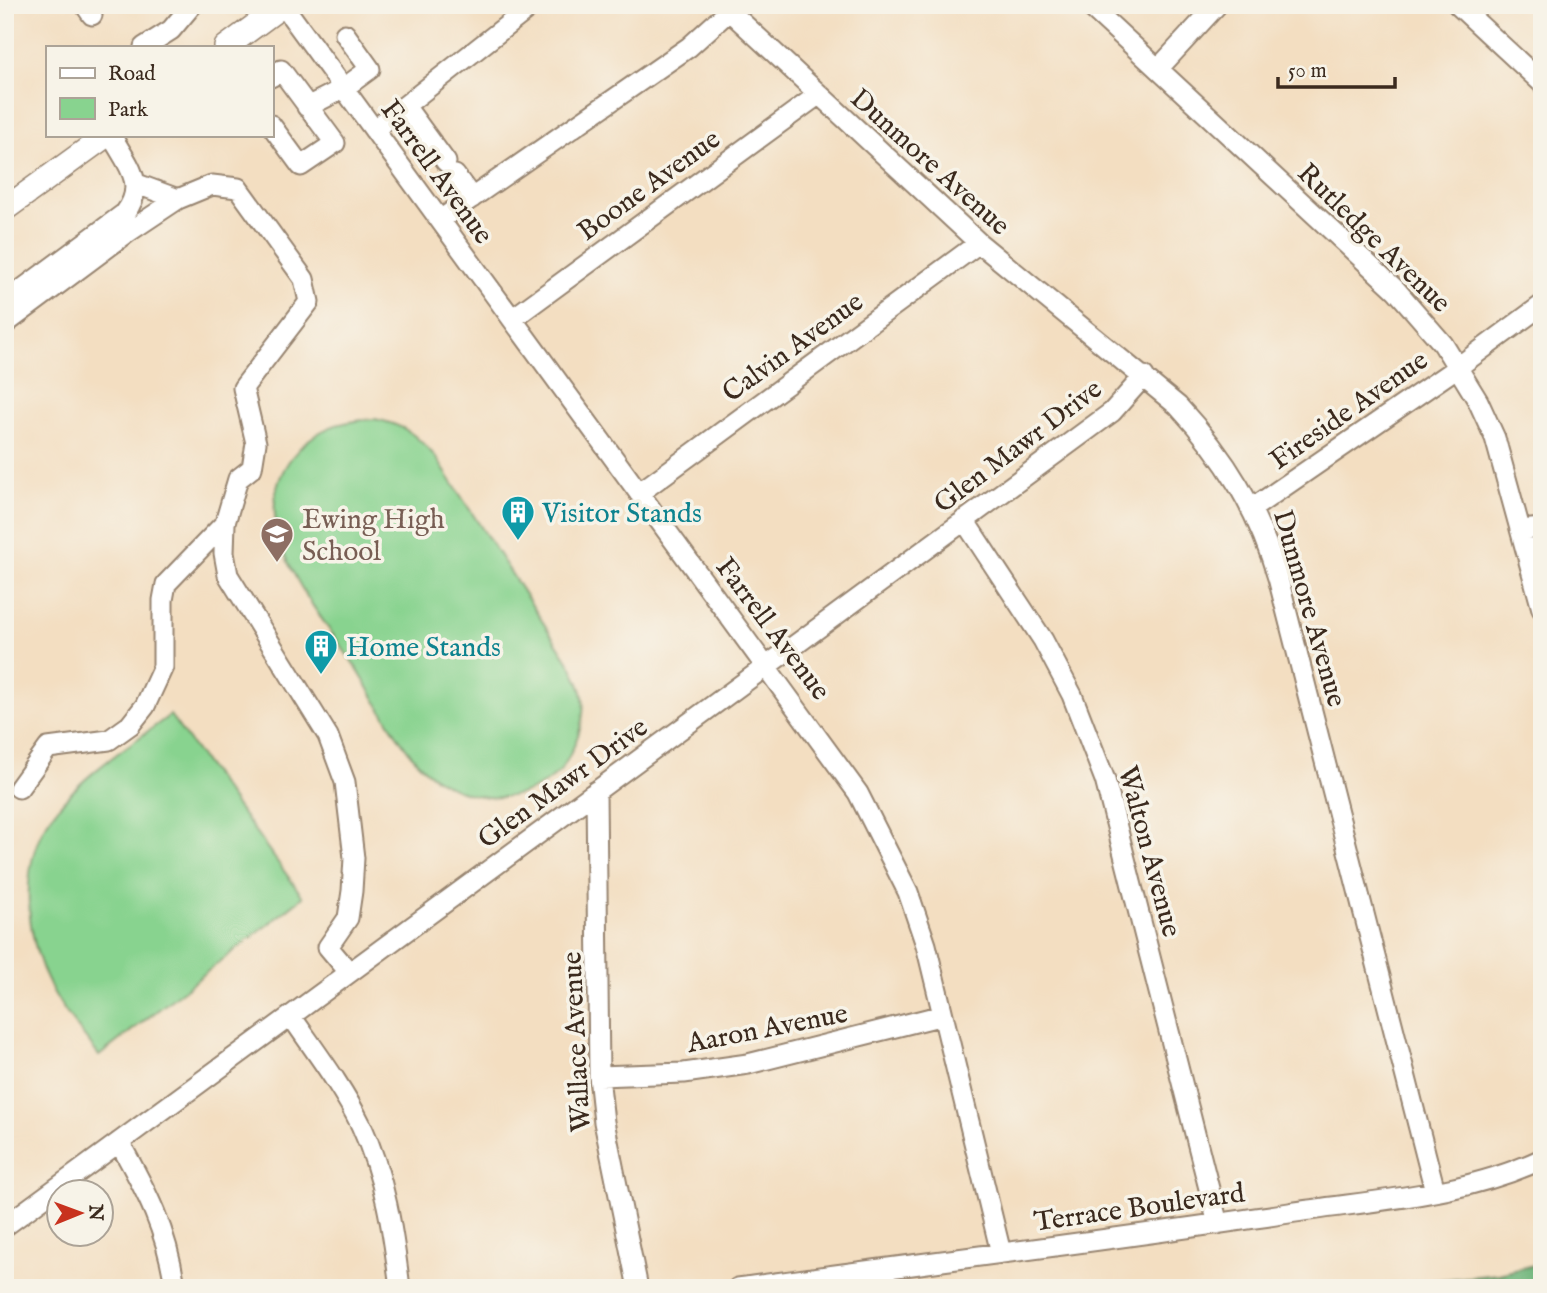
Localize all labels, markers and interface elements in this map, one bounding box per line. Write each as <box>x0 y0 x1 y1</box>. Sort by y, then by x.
legend <box>46 46 273 136</box>
scale bar <box>1278 46 1395 90</box>
text: 50 m <box>1288 58 1327 85</box>
text: Road <box>108 61 156 88</box>
street label: Dunmore Avenue <box>842 82 1017 244</box>
street label: Farrell Avenue <box>372 93 500 252</box>
text: Park <box>108 97 149 124</box>
street label: Boone Avenue <box>571 122 728 250</box>
street label: Rutledge Avenue <box>1289 157 1458 321</box>
street label: Calvin Avenue <box>716 285 871 411</box>
street label: Fireside Avenue <box>1264 344 1435 478</box>
street label: Glen Mawr Drive <box>927 372 1110 522</box>
building icon: Visitor Stands <box>499 493 537 542</box>
place label: Visitor Stands <box>541 497 702 532</box>
place label: Ewing High School <box>302 503 445 570</box>
street label: Dunmore Avenue <box>1264 506 1353 711</box>
school or university icon: Ewing High School <box>258 515 296 564</box>
street label: Farrell Avenue <box>707 551 837 708</box>
building icon: Home Stands <box>302 627 340 676</box>
place label: Home Stands <box>346 631 501 666</box>
street label: Glen Mawr Drive <box>472 710 655 857</box>
street label: Walton Avenue <box>1109 762 1188 941</box>
street label: Wallace Avenue <box>555 950 600 1133</box>
street label: Aaron Avenue <box>683 997 851 1062</box>
street label: Terrace Boulevard <box>1032 1176 1247 1241</box>
north arrow <box>46 1178 116 1248</box>
text: N <box>83 1203 107 1222</box>

